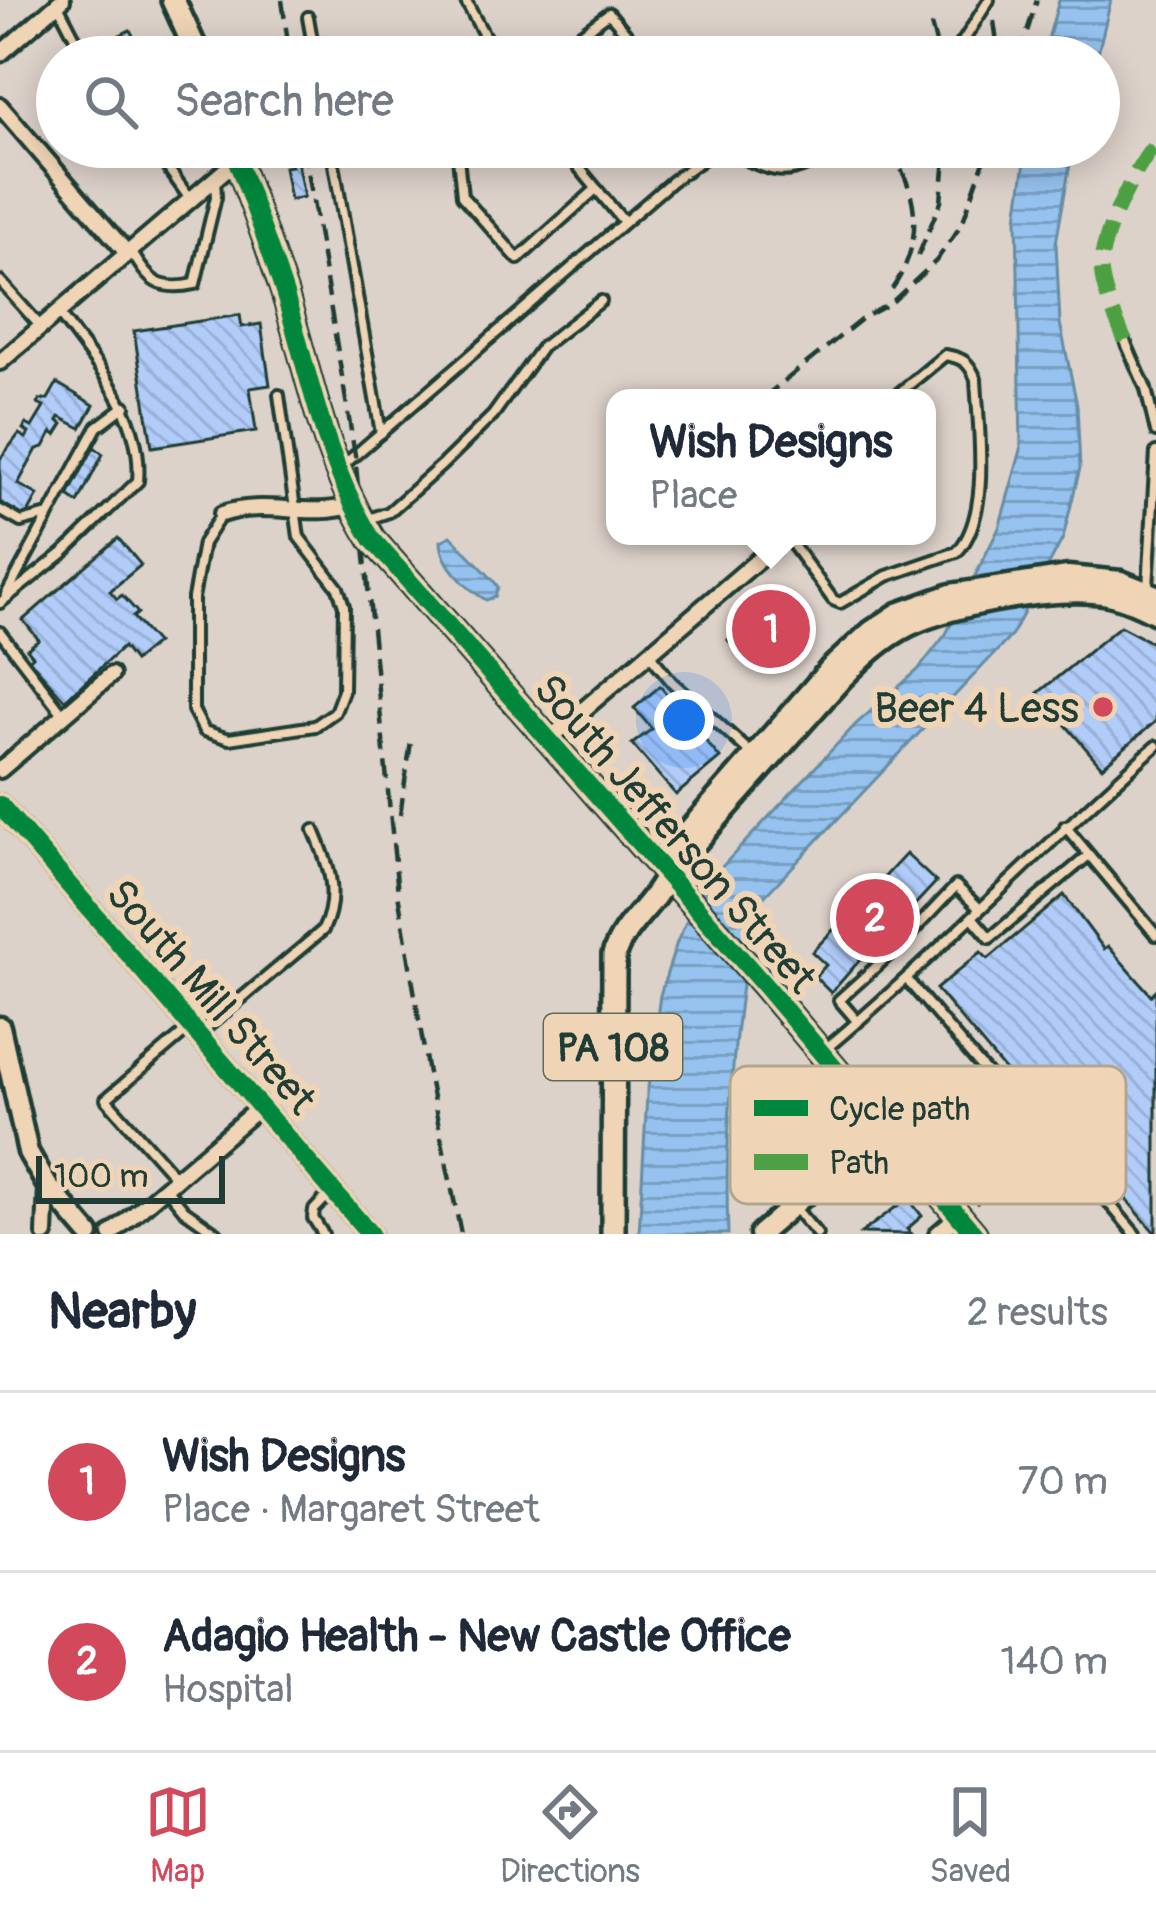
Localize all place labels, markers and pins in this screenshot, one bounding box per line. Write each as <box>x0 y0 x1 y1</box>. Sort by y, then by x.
pin: 1 <box>732 584 810 674</box>
place label: Beer 4 Less <box>874 683 1079 735</box>
marker: Beer 4 Less <box>1090 694 1116 720</box>
pin: 2 <box>836 873 914 963</box>

